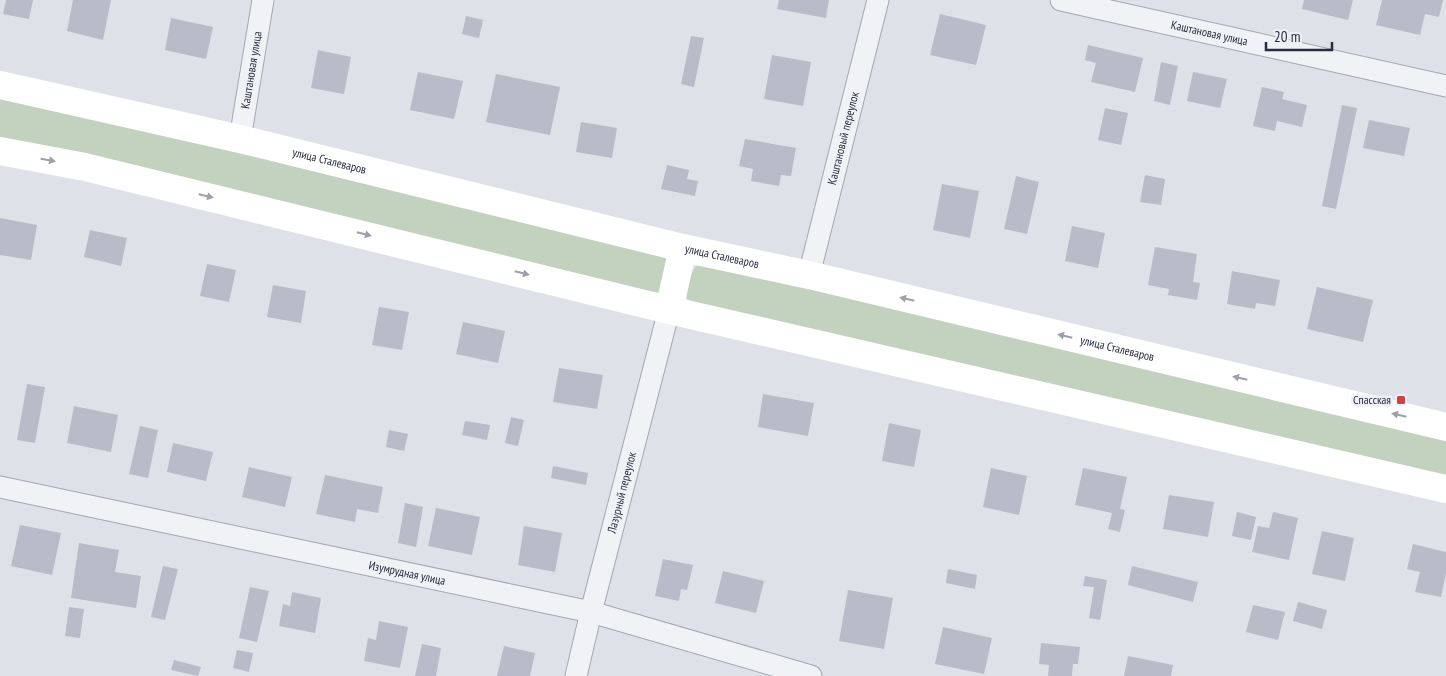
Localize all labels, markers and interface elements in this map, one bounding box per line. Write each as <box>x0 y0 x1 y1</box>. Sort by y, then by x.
street label: Каштановая улица <box>1170 17 1250 49</box>
scale bar <box>1266 20 1332 52</box>
text: 20 m <box>1274 27 1300 46</box>
street label: Каштановая улица <box>237 30 265 110</box>
street label: Каштановый переулок <box>824 90 862 186</box>
street label: улица Сталеваров <box>291 144 368 177</box>
one-way arrow <box>40 156 56 164</box>
one-way arrow <box>199 192 214 200</box>
one-way arrow <box>357 230 372 238</box>
street label: улица Сталеваров <box>684 241 761 271</box>
one-way arrow <box>514 269 530 277</box>
one-way arrow <box>900 295 915 303</box>
one-way arrow <box>1058 332 1073 340</box>
street label: улица Сталеваров <box>1079 332 1156 364</box>
one-way arrow <box>1233 374 1248 382</box>
place label: Спасская <box>1353 392 1391 407</box>
marker: Спасская <box>1395 394 1407 406</box>
one-way arrow <box>1391 411 1406 419</box>
street label: Лазурный переулок <box>603 450 639 536</box>
street label: Изумрудная улица <box>367 557 447 588</box>

